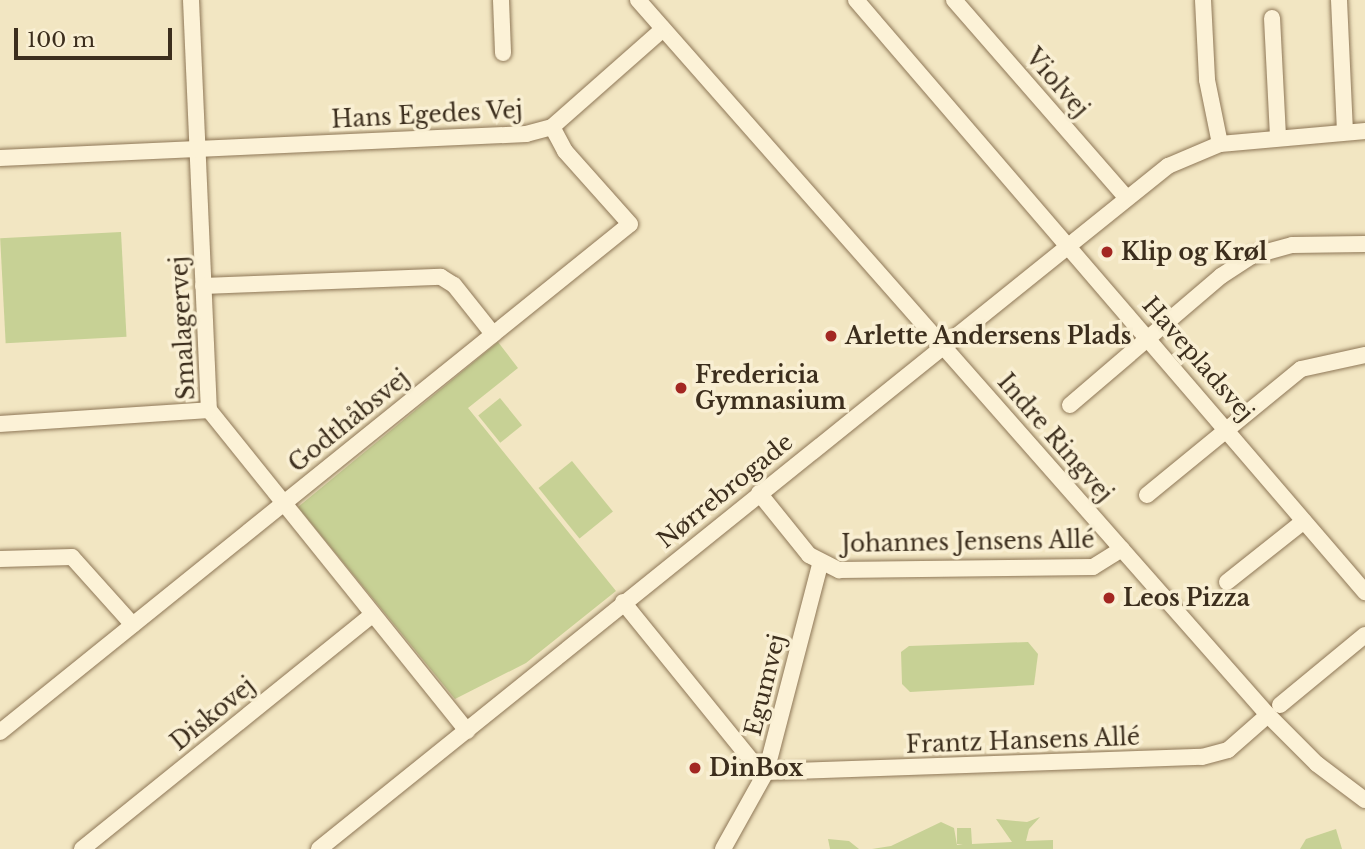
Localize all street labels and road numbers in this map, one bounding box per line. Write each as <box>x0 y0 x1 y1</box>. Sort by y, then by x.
street label: Violvej <box>1020 43 1094 123</box>
street label: Hans Egedes Vej <box>330 96 524 134</box>
street label: Smalagervej <box>165 255 201 401</box>
street label: Havepladsvej <box>1137 291 1259 427</box>
street label: Godthåbsvej <box>283 364 415 478</box>
street label: Indre Ringvej <box>992 368 1118 508</box>
street label: Nørrebrogade <box>652 428 798 554</box>
street label: Johannes Jensens Allé <box>841 526 1095 558</box>
street label: Egumvej <box>739 631 791 739</box>
street label: Diskovej <box>165 672 261 756</box>
street label: Frantz Hansens Allé <box>905 723 1141 759</box>

